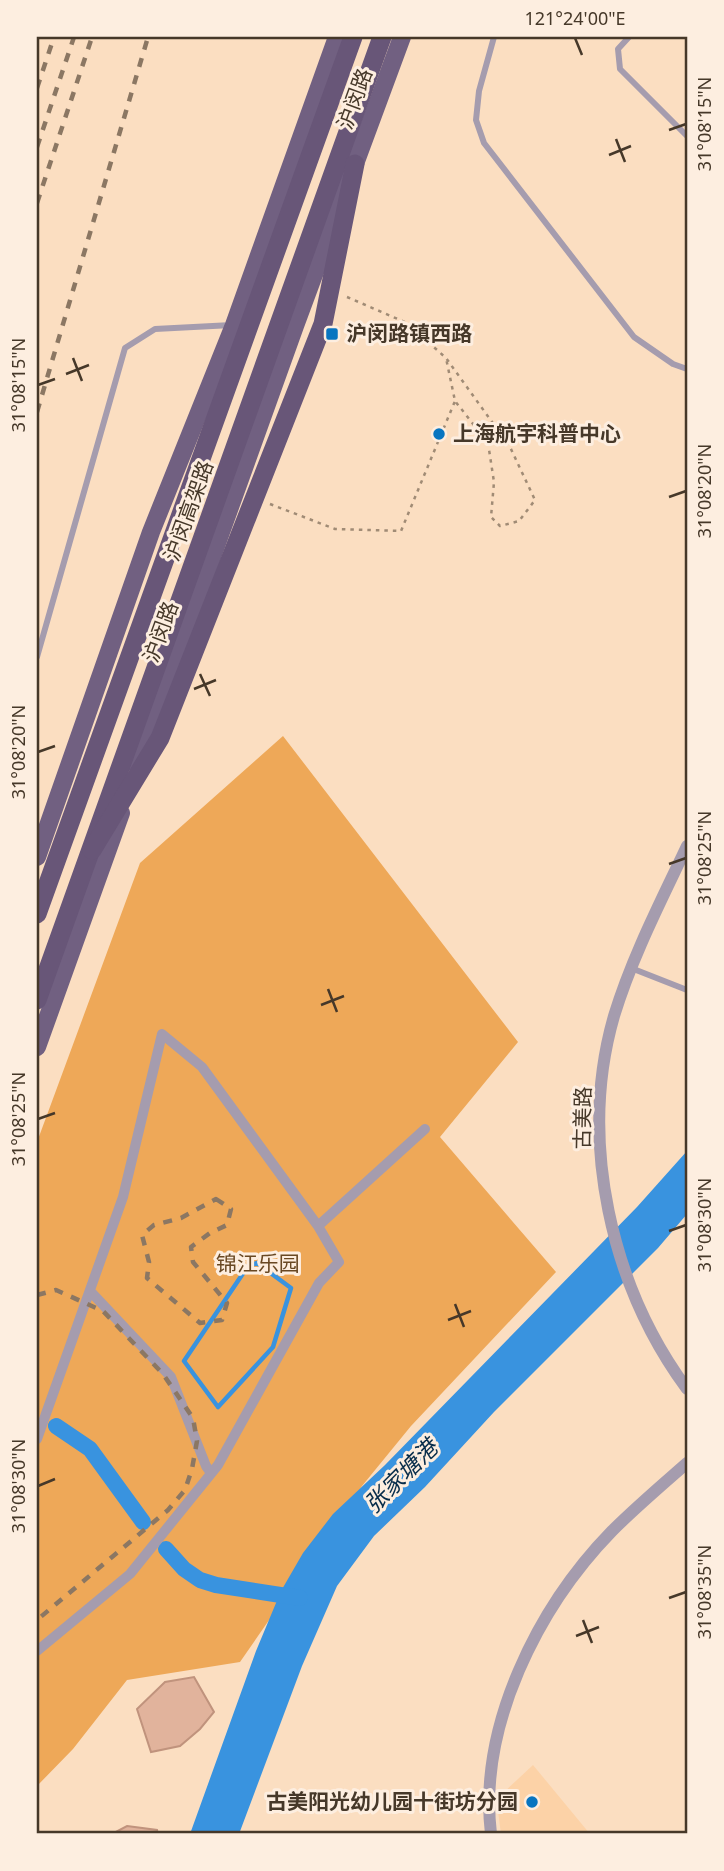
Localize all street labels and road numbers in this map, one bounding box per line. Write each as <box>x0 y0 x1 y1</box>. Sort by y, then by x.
street label: 沪闵路 <box>330 64 378 133</box>
street label: 沪闵高架路 <box>157 457 219 565</box>
street label: 沪闵路 <box>136 597 184 666</box>
street label: 古美路 <box>567 1086 597 1150</box>

